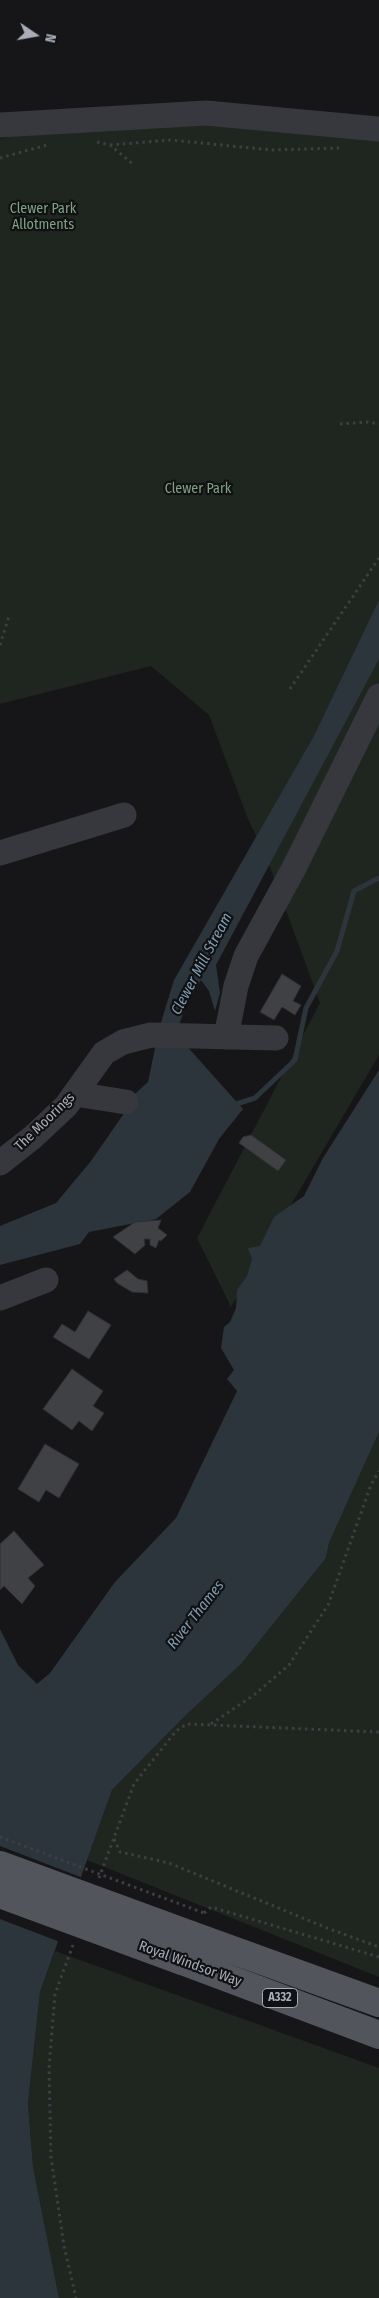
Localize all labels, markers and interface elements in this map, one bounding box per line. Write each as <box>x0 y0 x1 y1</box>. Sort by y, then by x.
north arrow <box>10 10 60 60</box>
text: N <box>41 32 59 44</box>
park label: Clewer Park Allotments <box>10 201 76 233</box>
park label: Clewer Park <box>165 481 231 497</box>
water label: Clewer Mill Stream <box>168 910 236 1018</box>
street label: The Moorings <box>11 1089 79 1155</box>
water label: River Thames <box>164 1577 228 1653</box>
street label: Royal Windsor Way <box>136 1938 244 1990</box>
road number: A332 <box>262 1989 298 2008</box>

